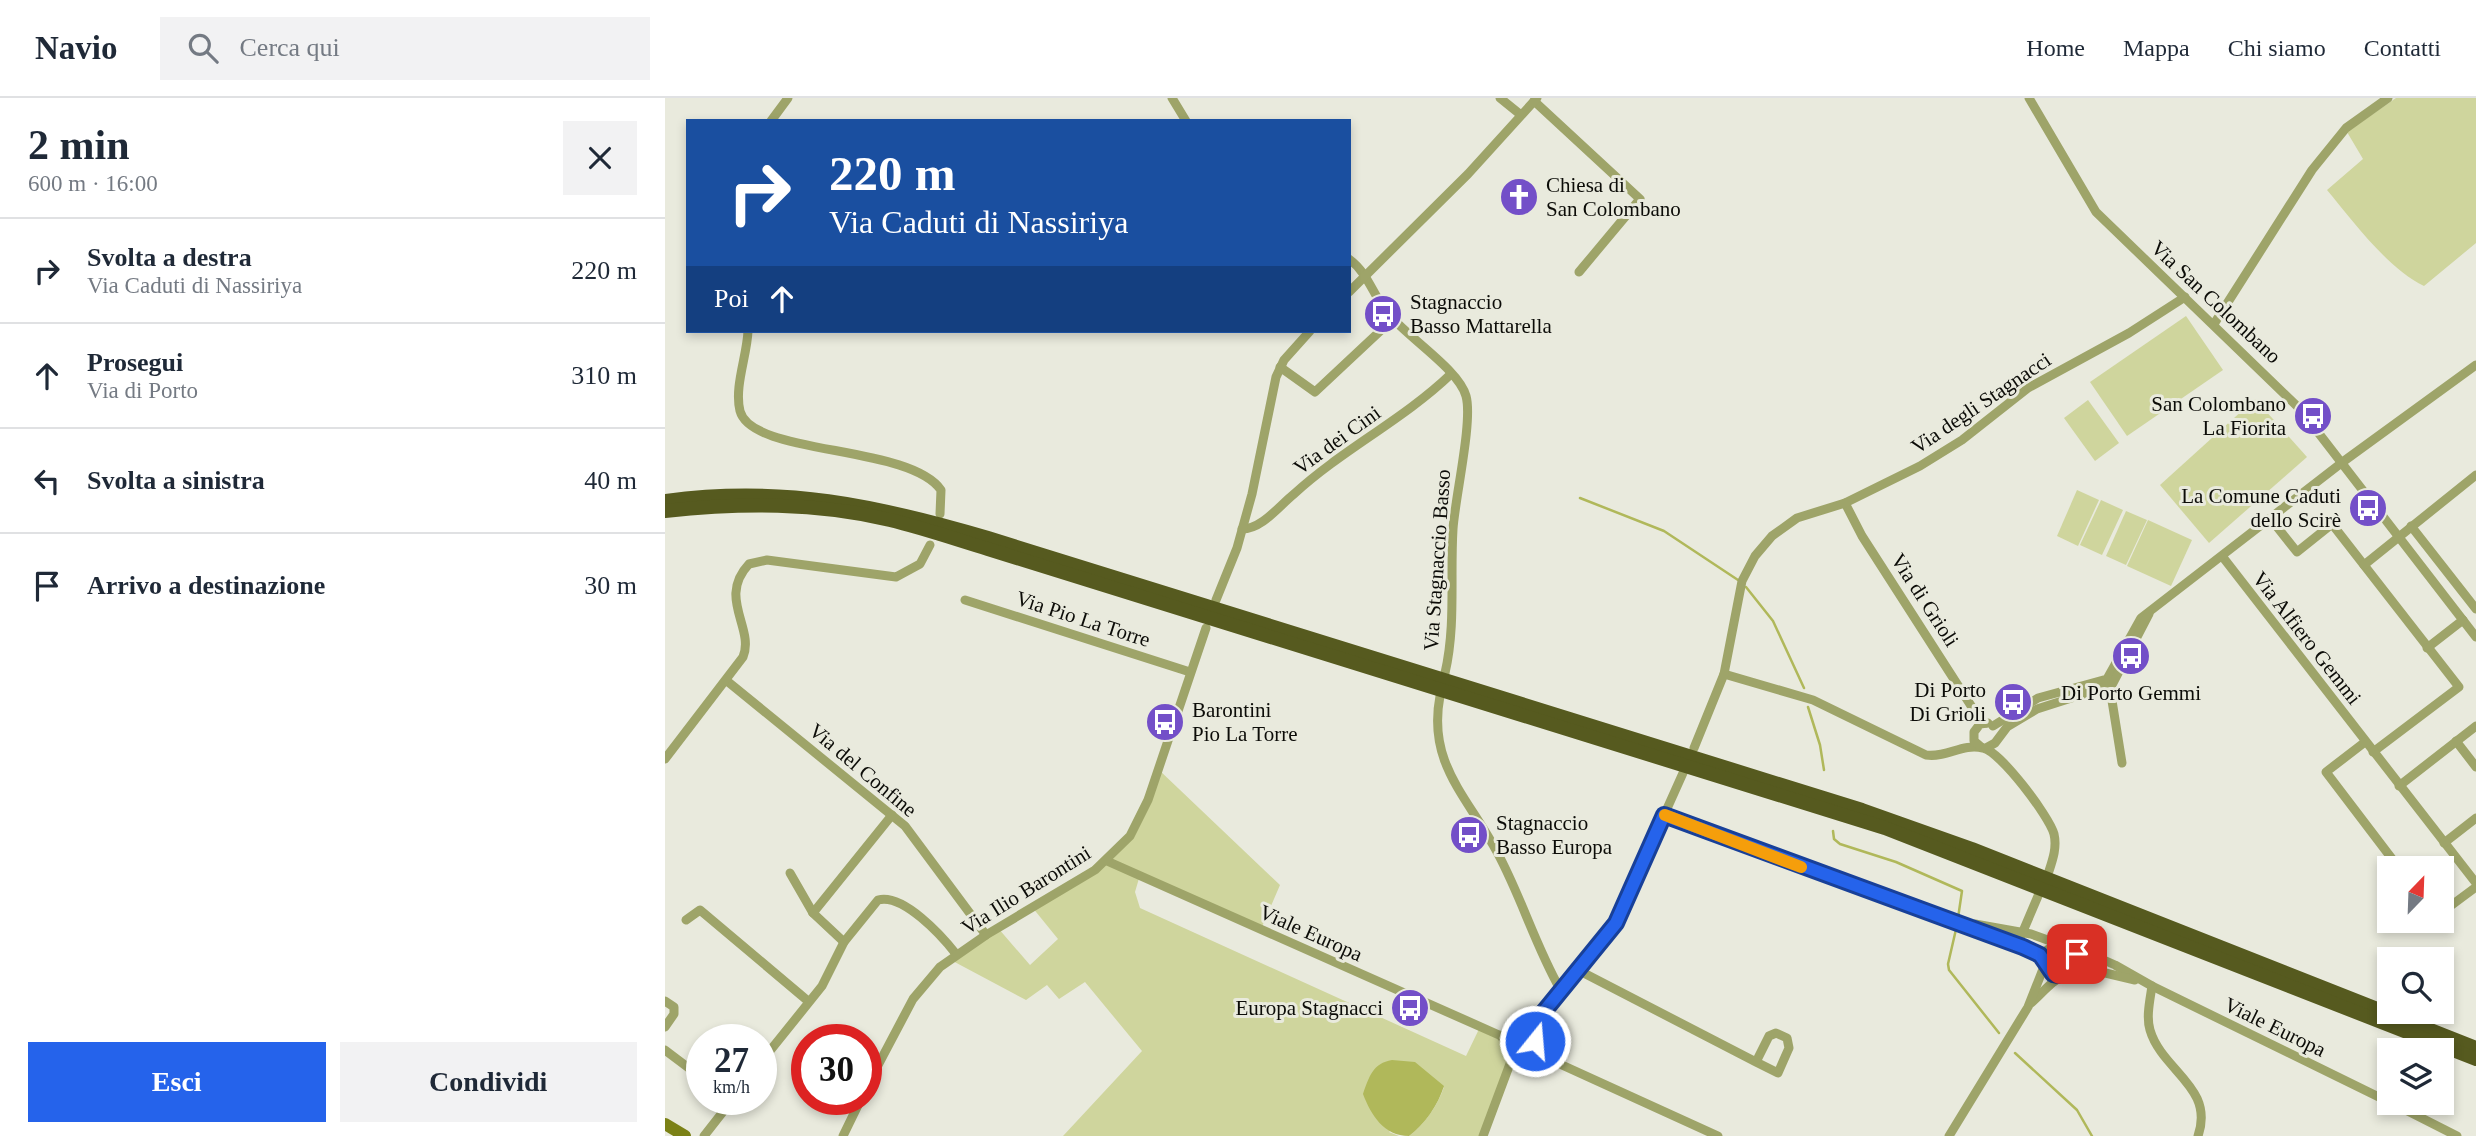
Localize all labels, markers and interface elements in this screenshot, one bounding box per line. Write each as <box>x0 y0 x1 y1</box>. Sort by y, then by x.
search box <box>160 17 650 80</box>
icon: search <box>184 29 222 67</box>
text: Navio <box>35 30 118 66</box>
text: Cerca qui <box>240 33 340 62</box>
text: Home <box>2026 35 2085 61</box>
text: Mappa <box>2123 35 2190 61</box>
text: Chi siamo <box>2228 35 2326 61</box>
text: Contatti <box>2364 35 2441 61</box>
button: close <box>563 121 637 195</box>
text: 2 min <box>28 122 130 168</box>
text: 220 m <box>829 146 956 201</box>
icon: right <box>714 147 805 238</box>
text: 600 m · 16:00 <box>28 171 158 196</box>
place label: Chiesa di San Colombano <box>1546 173 1681 221</box>
church icon: Chiesa di San Colombano <box>1498 176 1540 218</box>
text: Via Caduti di Nassiriya <box>829 204 1128 240</box>
street label: Via San Colombano <box>2146 236 2286 368</box>
text: Svolta a destra <box>87 243 252 272</box>
icon: right <box>28 252 66 290</box>
text: 220 m <box>571 256 637 285</box>
text: Via Caduti di Nassiriya <box>87 273 302 298</box>
icon: ahead <box>763 280 801 318</box>
text: Poi <box>714 284 749 313</box>
place label: Stagnaccio Basso Mattarella <box>1410 290 1552 338</box>
bus stop icon: Stagnaccio Basso Mattarella <box>1362 293 1404 335</box>
street label: Via degli Stagnacci <box>1907 347 2055 459</box>
text: Prosegui <box>87 348 183 377</box>
icon: ahead <box>28 357 66 395</box>
text: 310 m <box>571 361 637 390</box>
text: Via di Porto <box>87 378 198 403</box>
place label: San Colombano La Fiorita <box>2151 392 2287 440</box>
bus stop icon: San Colombano La Fiorita <box>2292 395 2334 437</box>
street label: Via dei Cini <box>1289 400 1385 480</box>
icon: left <box>28 462 66 500</box>
text: Svolta a sinistra <box>87 466 265 495</box>
text: 40 m <box>584 466 637 495</box>
street label: Via Stagnaccio Basso <box>1419 468 1455 652</box>
place label: La Comune Caduti dello Scirè <box>2181 484 2341 532</box>
bus stop icon: La Comune Caduti dello Scirè <box>2347 487 2389 529</box>
street label: Via di Grioli <box>1886 549 1964 651</box>
icon: arrive <box>28 567 66 605</box>
street label: Via Alfiero Gemmi <box>2248 567 2366 709</box>
text: Arrivo a destinazione <box>87 571 325 600</box>
text: 30 m <box>584 571 637 600</box>
street label: Via Pio La Torre <box>1013 586 1153 652</box>
bus stop icon: Di Porto Gemmi <box>2110 635 2152 677</box>
place label: Di Porto Di Grioli <box>1910 678 1986 726</box>
bus stop icon: Di Porto Di Grioli <box>1992 681 2034 723</box>
place label: Di Porto Gemmi <box>2061 681 2201 705</box>
place label: Barontini Pio La Torre <box>1192 698 1297 746</box>
bus stop icon: Barontini Pio La Torre <box>1144 701 1186 743</box>
street label: Via del Confine <box>804 718 922 822</box>
place label: Stagnaccio Basso Europa <box>1496 811 1613 859</box>
bus stop icon: Stagnaccio Basso Europa <box>1448 814 1490 856</box>
street label: Via Ilio Barontini <box>957 841 1095 939</box>
north arrow <box>2377 856 2453 933</box>
map controls <box>2377 856 2454 1115</box>
street label: Viale Europa <box>1256 900 1367 967</box>
pin <box>2047 924 2107 984</box>
icon: arrive <box>2058 935 2096 973</box>
button: search <box>2377 947 2454 1024</box>
bus stop icon: Europa Stagnacci <box>1389 987 1431 1029</box>
street label: Viale Europa <box>2220 992 2330 1062</box>
place label: Europa Stagnacci <box>1235 996 1383 1020</box>
position arrow <box>1498 1004 1572 1078</box>
speed limit sign: 30 <box>791 1024 882 1115</box>
button: layers <box>2377 1038 2454 1115</box>
text: 27 <box>714 1041 749 1080</box>
button: Esci <box>28 1042 326 1122</box>
button: Condividi <box>340 1042 637 1122</box>
text: km/h <box>713 1077 750 1097</box>

